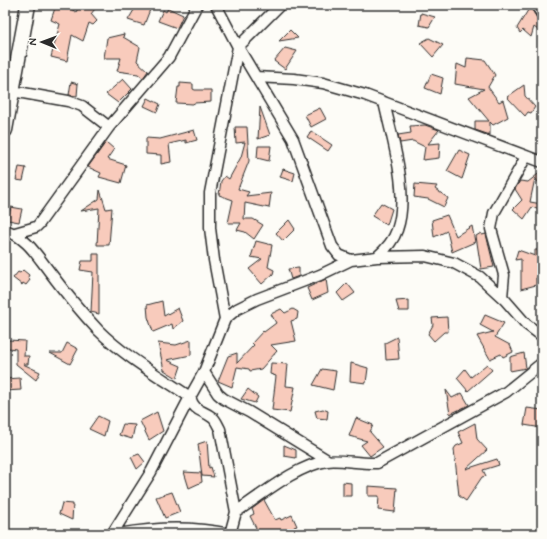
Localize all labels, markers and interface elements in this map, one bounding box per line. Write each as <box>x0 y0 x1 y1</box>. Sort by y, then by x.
north arrow <box>22 22 62 62</box>
text: N <box>26 38 40 46</box>

